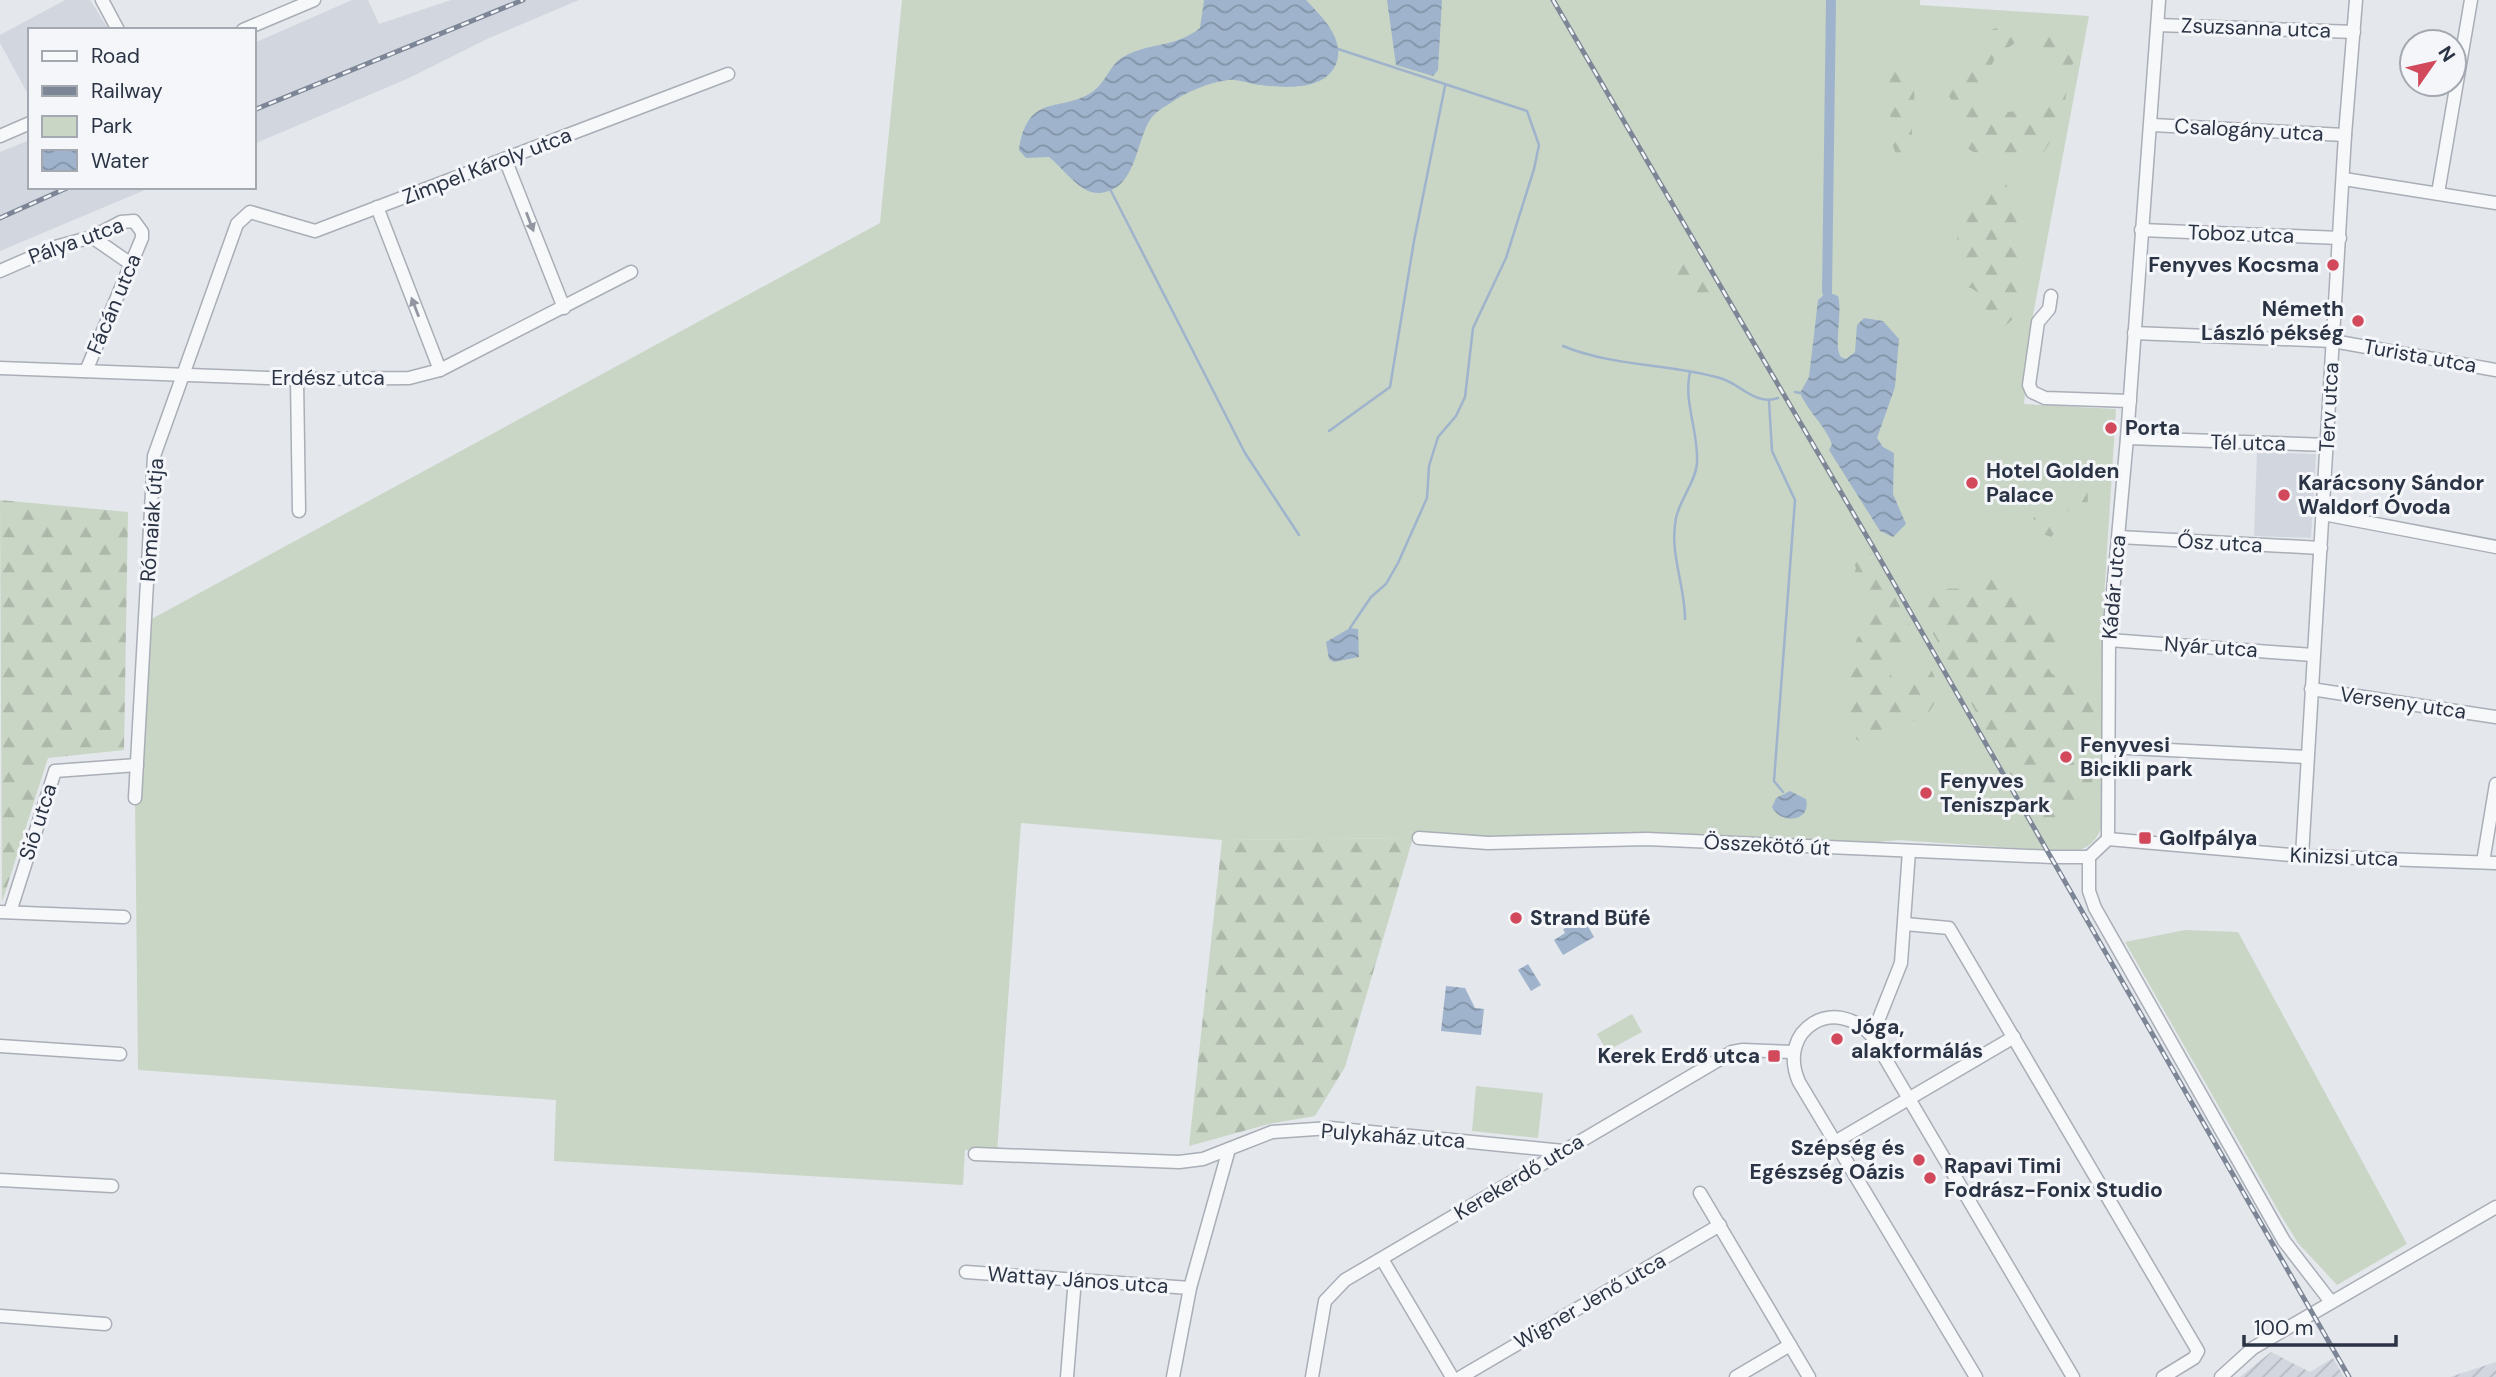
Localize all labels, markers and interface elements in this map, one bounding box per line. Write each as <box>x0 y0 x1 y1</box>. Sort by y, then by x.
street label: Zsuzsanna utca <box>2181 11 2331 45</box>
legend <box>28 28 256 189</box>
north arrow <box>2398 28 2468 98</box>
text: N <box>2432 41 2461 67</box>
text: Road <box>91 42 140 70</box>
text: Railway <box>91 77 163 105</box>
text: Park <box>91 112 133 140</box>
street label: Csalogány utca <box>2174 112 2324 148</box>
street label: Zimpel Károly utca <box>398 121 576 211</box>
text: Water <box>91 147 149 175</box>
street label: Pálya utca <box>25 211 127 271</box>
one-way arrow <box>525 212 536 233</box>
street label: Toboz utca <box>2187 218 2295 250</box>
street label: Fácán utca <box>80 250 148 358</box>
place label: Fenyves Kocsma <box>2148 251 2319 279</box>
marker: Fenyves Kocsma <box>2325 257 2341 273</box>
place label: Németh László pékség <box>2201 295 2344 347</box>
one-way arrow <box>410 296 421 317</box>
marker: Németh László pékség <box>2350 313 2366 329</box>
street label: Turista utca <box>2361 332 2479 380</box>
street label: Terv utca <box>2313 362 2345 452</box>
street label: Erdész utca <box>271 364 385 392</box>
place label: Porta <box>2125 414 2180 442</box>
marker: Porta <box>2103 420 2119 436</box>
street label: Tél utca <box>2210 428 2286 458</box>
street label: Rómaiak útja <box>134 457 170 583</box>
place label: Hotel Golden Palace <box>1986 457 2120 509</box>
place label: Karácsony Sándor Waldorf Óvoda <box>2298 469 2485 521</box>
marker: Hotel Golden Palace <box>1964 475 1980 491</box>
marker: Karácsony Sándor Waldorf Óvoda <box>2276 487 2292 503</box>
street label: Ősz utca <box>2177 527 2263 559</box>
street label: Kádár utca <box>2095 534 2133 640</box>
street label: Nyár utca <box>2163 630 2259 664</box>
street label: Verseny utca <box>2338 680 2468 726</box>
place label: Fenyvesi Bicikli park <box>2080 731 2193 783</box>
marker: Fenyvesi Bicikli park <box>2058 749 2074 765</box>
place label: Fenyves Teniszpark <box>1940 767 2050 819</box>
street label: Sió utca <box>13 780 63 864</box>
marker: Fenyves Teniszpark <box>1918 785 1934 801</box>
place label: Golfpálya <box>2159 824 2257 852</box>
street label: Összekötő út <box>1703 828 1831 862</box>
marker: Golfpálya <box>2137 830 2153 846</box>
street label: Kinizsi utca <box>2289 841 2399 873</box>
place label: Strand Büfé <box>1530 904 1651 932</box>
marker: Strand Büfé <box>1508 910 1524 926</box>
place label: Jóga, alakformálás <box>1851 1013 1983 1065</box>
marker: Jóga, alakformálás <box>1829 1031 1845 1047</box>
place label: Kerek Erdő utca <box>1597 1042 1760 1070</box>
marker: Kerek Erdő utca <box>1766 1048 1782 1064</box>
street label: Pulykaház utca <box>1320 1117 1466 1155</box>
street label: Kerekerdő utca <box>1449 1127 1589 1227</box>
place label: Szépség és Egészség Oázis <box>1750 1134 1905 1186</box>
marker: Szépség és Egészség Oázis <box>1911 1152 1927 1168</box>
place label: Rapavi Timi Fodrász-Fonix Studio <box>1944 1152 2163 1204</box>
marker: Rapavi Timi Fodrász-Fonix Studio <box>1922 1170 1938 1186</box>
street label: Wigner Jenő utca <box>1509 1246 1671 1356</box>
street label: Wattay János utca <box>987 1260 1169 1300</box>
scale bar <box>2244 1304 2396 1348</box>
text: 100 m <box>2254 1314 2314 1342</box>

